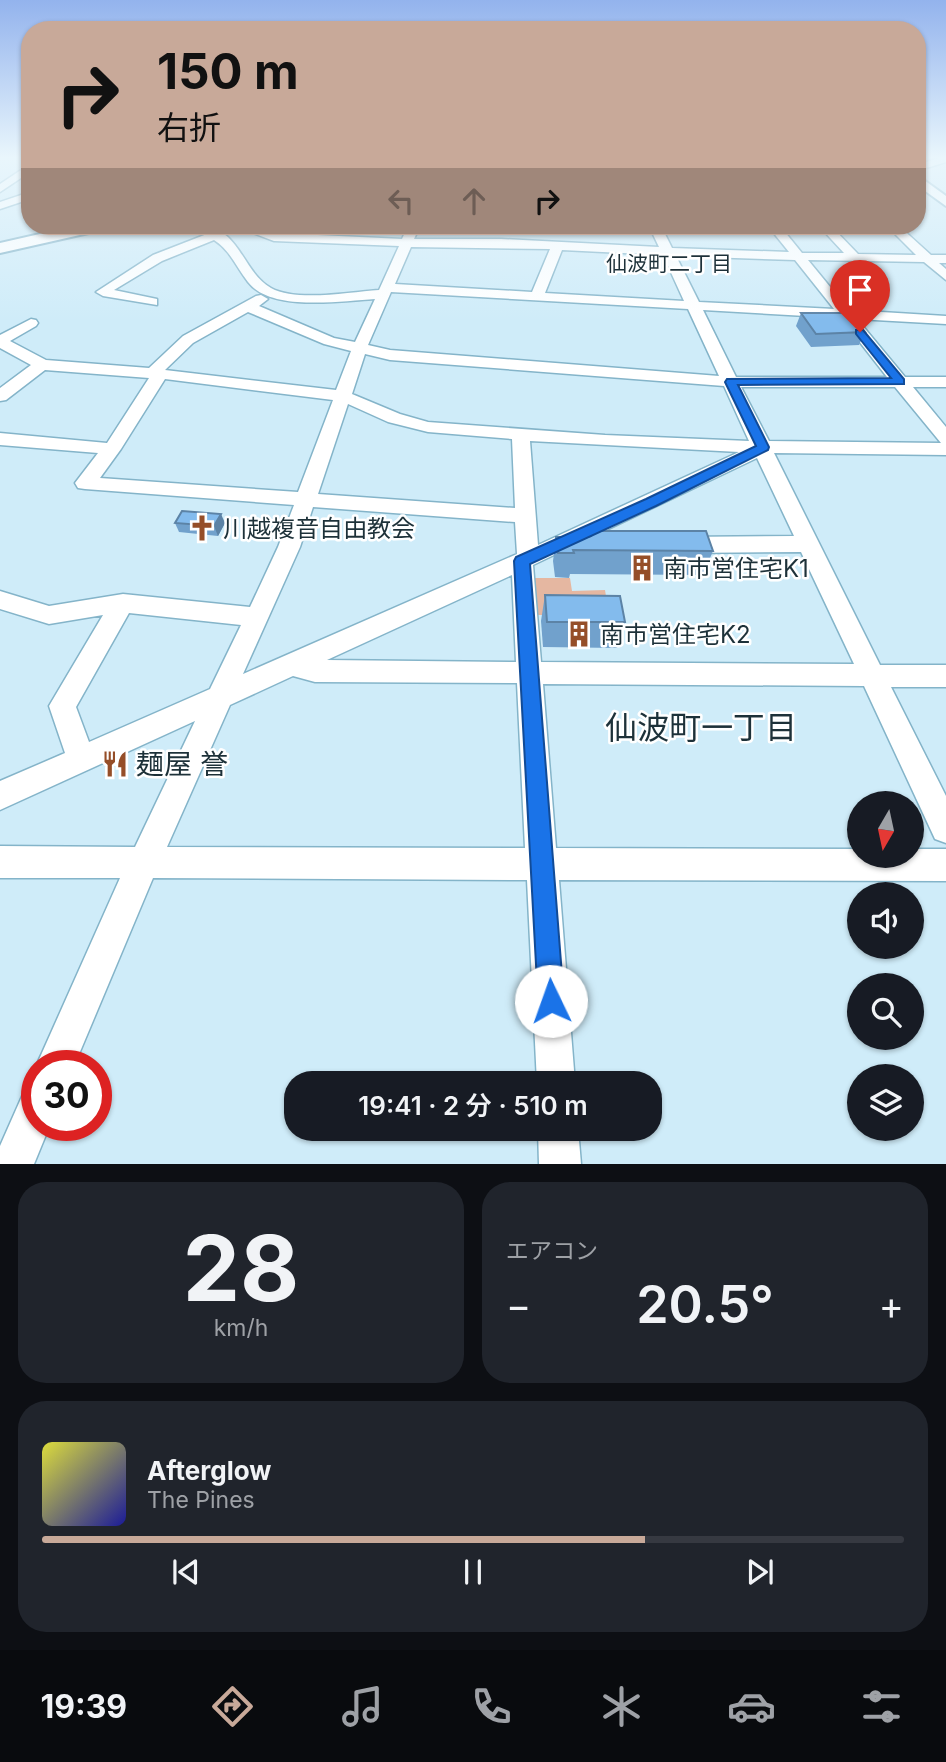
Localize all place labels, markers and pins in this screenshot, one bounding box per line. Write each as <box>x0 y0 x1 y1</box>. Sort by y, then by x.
pin <box>830 260 890 332</box>
church icon: 川越複音自由教会 <box>187 513 217 543</box>
place label: 川越複音自由教会 <box>223 514 415 543</box>
building icon: 南市営住宅K1 <box>627 553 657 583</box>
place label: 南市営住宅K1 <box>663 554 809 583</box>
building icon: 南市営住宅K2 <box>564 619 594 649</box>
place label: 南市営住宅K2 <box>600 620 751 649</box>
place label: 麺屋 誉 <box>136 747 228 781</box>
restaurant icon: 麺屋 誉 <box>100 749 130 779</box>

